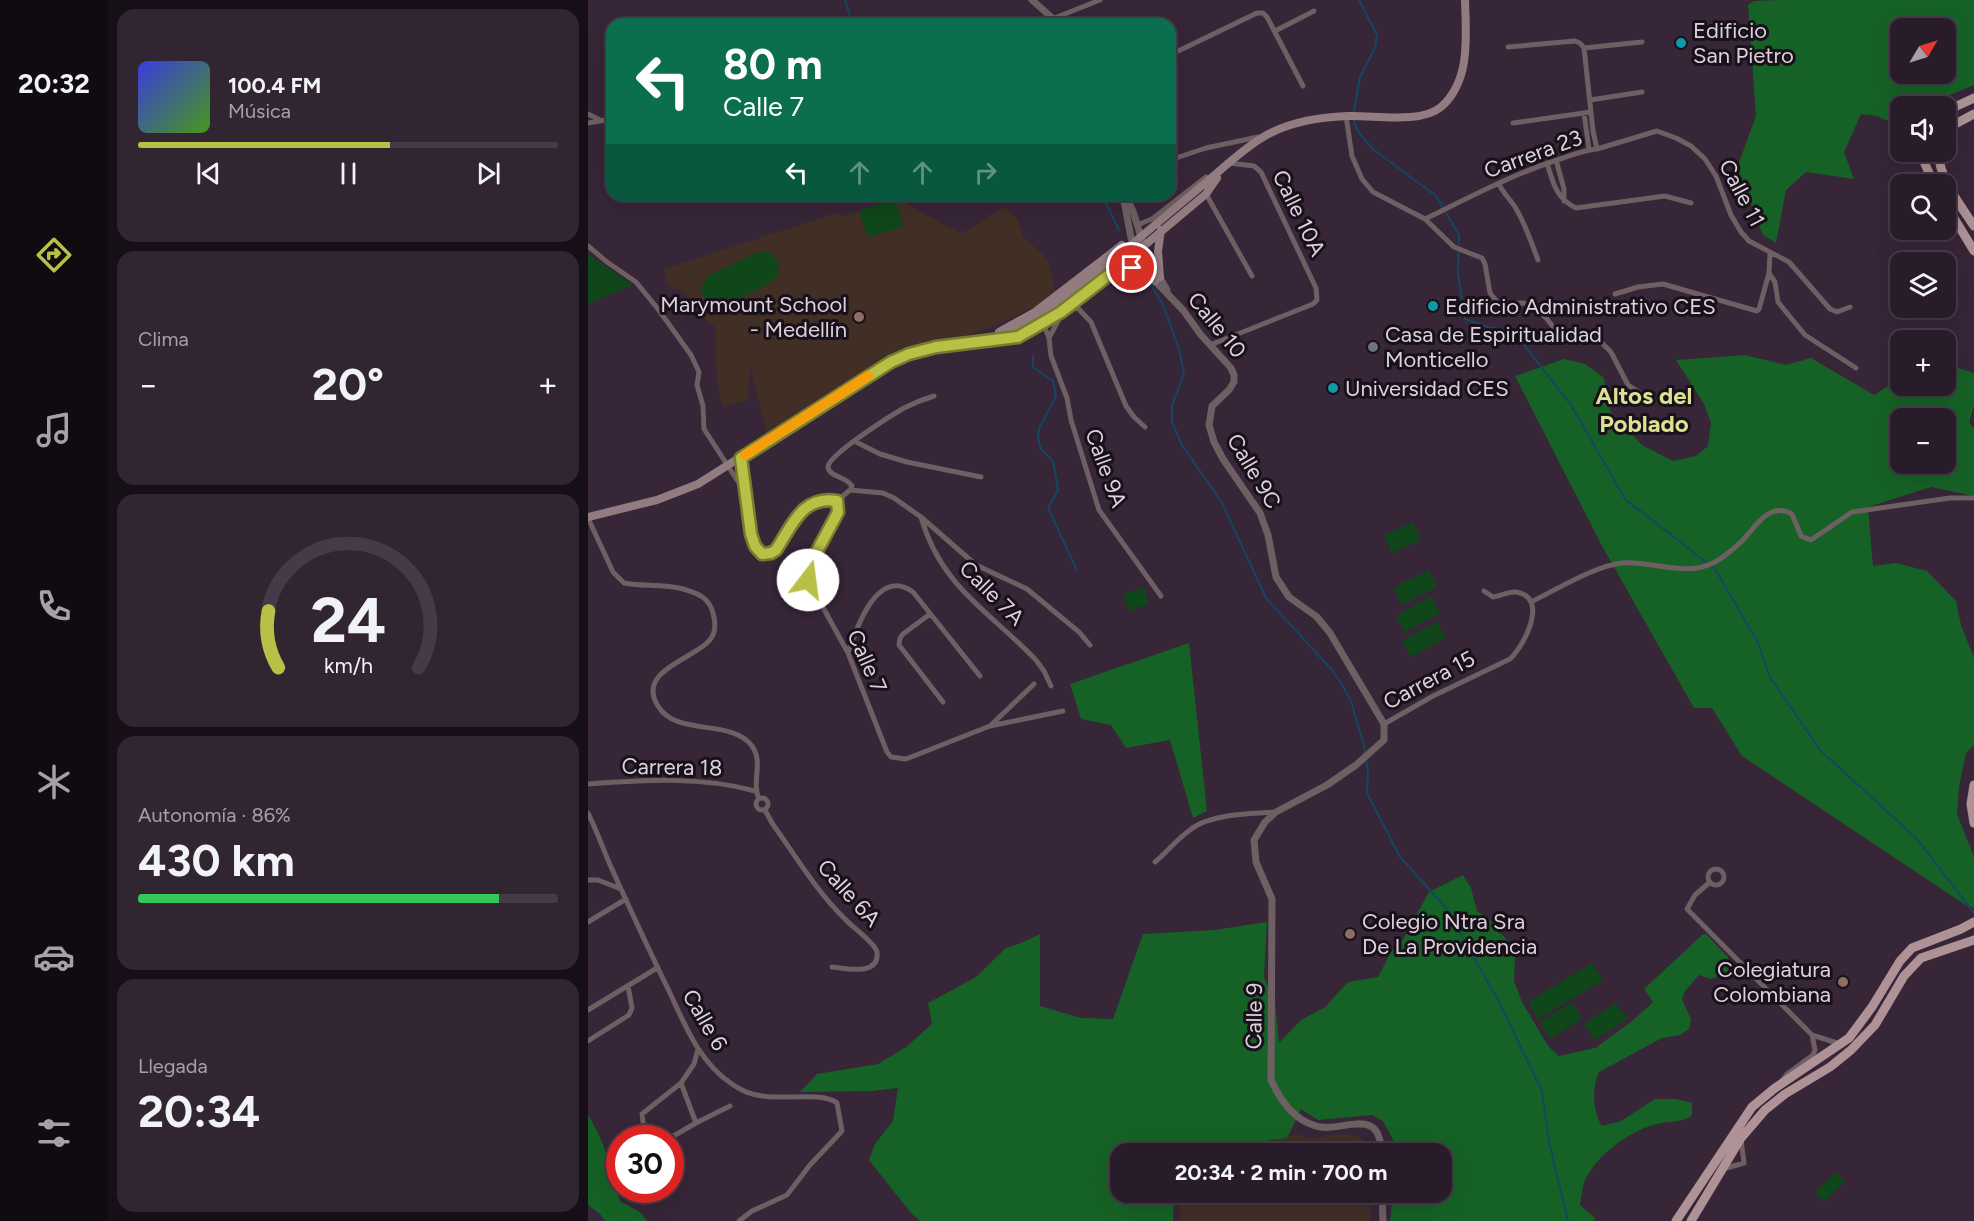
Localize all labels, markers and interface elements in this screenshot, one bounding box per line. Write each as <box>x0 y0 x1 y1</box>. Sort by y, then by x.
place label: Edificio San Pietro <box>1693 17 1794 69</box>
north arrow <box>1890 18 1956 84</box>
map controls <box>1890 18 1956 474</box>
marker: Edificio San Pietro <box>1674 36 1688 50</box>
text: 80 m <box>723 39 823 90</box>
icon: left <box>624 42 702 120</box>
text: 20:32 <box>18 67 90 100</box>
text: 100.4 FM <box>228 72 321 99</box>
text: Calle 7 <box>723 90 804 123</box>
button: sound <box>1890 96 1956 162</box>
text: Música <box>228 99 291 123</box>
street label: Carrera 23 <box>1480 124 1586 184</box>
street label: Calle 11 <box>1713 155 1771 231</box>
icon: left <box>780 156 813 189</box>
icon: ahead <box>843 156 876 189</box>
icon: ahead <box>906 156 939 189</box>
icon: right <box>969 156 1002 189</box>
icon: previous <box>192 157 225 190</box>
icon: pause <box>332 157 365 190</box>
icon: next <box>472 157 505 190</box>
street label: Calle 10A <box>1267 166 1331 260</box>
button: search <box>1890 174 1956 240</box>
icon: directions <box>33 234 75 276</box>
pin <box>1106 242 1157 293</box>
icon: arrive <box>1115 251 1148 284</box>
button: layers <box>1890 252 1956 318</box>
street label: Calle 10 <box>1182 286 1252 364</box>
place label: Marymount School - Medellín <box>660 291 847 343</box>
place label: Edificio Administrativo CES <box>1445 293 1716 320</box>
marker: Edificio Administrativo CES <box>1426 299 1440 313</box>
marker: Marymount School - Medellín <box>852 310 866 324</box>
place label: Casa de Espiritualidad Monticello <box>1385 321 1602 373</box>
text: Clima <box>138 327 189 351</box>
button: + <box>1890 330 1956 396</box>
marker: Casa de Espiritualidad Monticello <box>1366 340 1380 354</box>
text: 20° <box>312 357 384 411</box>
text: − <box>138 365 159 404</box>
text: + <box>537 365 558 404</box>
place label: Universidad CES <box>1345 375 1509 402</box>
marker: Universidad CES <box>1326 381 1340 395</box>
district label: Altos del Poblado <box>1596 381 1692 438</box>
button: − <box>1890 408 1956 474</box>
icon: music <box>33 409 75 451</box>
street label: Calle 9A <box>1079 425 1133 511</box>
street label: Calle 9C <box>1221 429 1287 513</box>
position arrow <box>776 548 840 612</box>
street label: Calle 7A <box>954 555 1030 631</box>
text: 24 <box>310 583 386 658</box>
icon: phone <box>33 585 75 627</box>
street label: Calle 7 <box>841 625 893 697</box>
street label: Carrera 15 <box>1379 645 1479 715</box>
text: km/h <box>324 653 372 678</box>
street label: Carrera 18 <box>621 753 723 781</box>
icon: climate <box>33 761 75 803</box>
text: Autonomía · 86% <box>138 803 291 827</box>
text: 430 km <box>138 833 295 887</box>
street label: Calle 6A <box>812 854 886 932</box>
place label: Colegio Ntra Sra De La Providencia <box>1362 908 1537 960</box>
marker: Colegio Ntra Sra De La Providencia <box>1343 927 1357 941</box>
icon: car <box>33 936 75 978</box>
place label: Colegiatura Colombiana <box>1713 956 1831 1008</box>
marker: Colegiatura Colombiana <box>1836 975 1850 989</box>
street label: Calle 9 <box>1240 982 1268 1050</box>
street label: Calle 6 <box>677 984 733 1056</box>
text: Llegada <box>138 1054 208 1078</box>
text: 20:34 <box>138 1084 260 1138</box>
icon: filters <box>33 1112 75 1154</box>
speed limit sign: 30 <box>606 1125 684 1203</box>
text: 20:34 · 2 min · 700 m <box>1175 1159 1387 1186</box>

